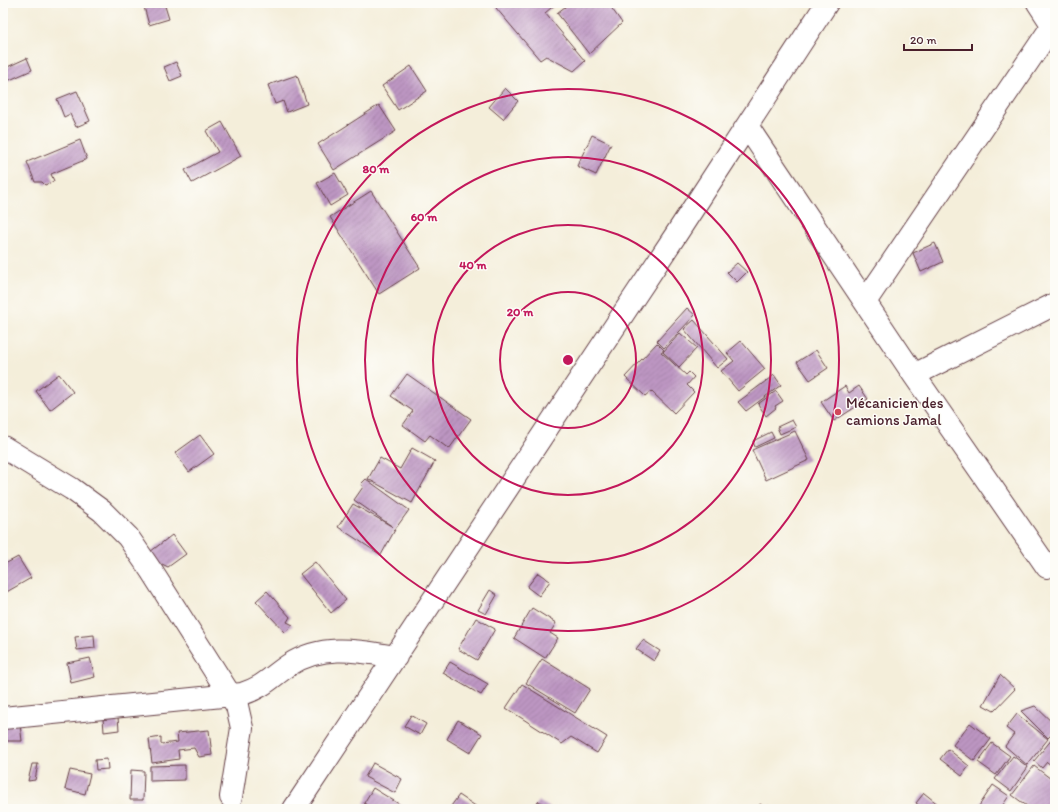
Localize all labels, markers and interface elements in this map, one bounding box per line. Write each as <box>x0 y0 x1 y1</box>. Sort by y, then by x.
scale bar <box>904 26 972 52</box>
text: 20 m <box>910 33 937 47</box>
text: 80 m <box>363 162 390 176</box>
text: 60 m <box>411 210 438 224</box>
text: 40 m <box>459 258 488 272</box>
text: 20 m <box>507 305 534 319</box>
centre of rings <box>561 353 575 367</box>
place label: Mécanicien des camions Jamal <box>846 394 944 429</box>
marker: Mécanicien des camions Jamal <box>833 407 843 417</box>

